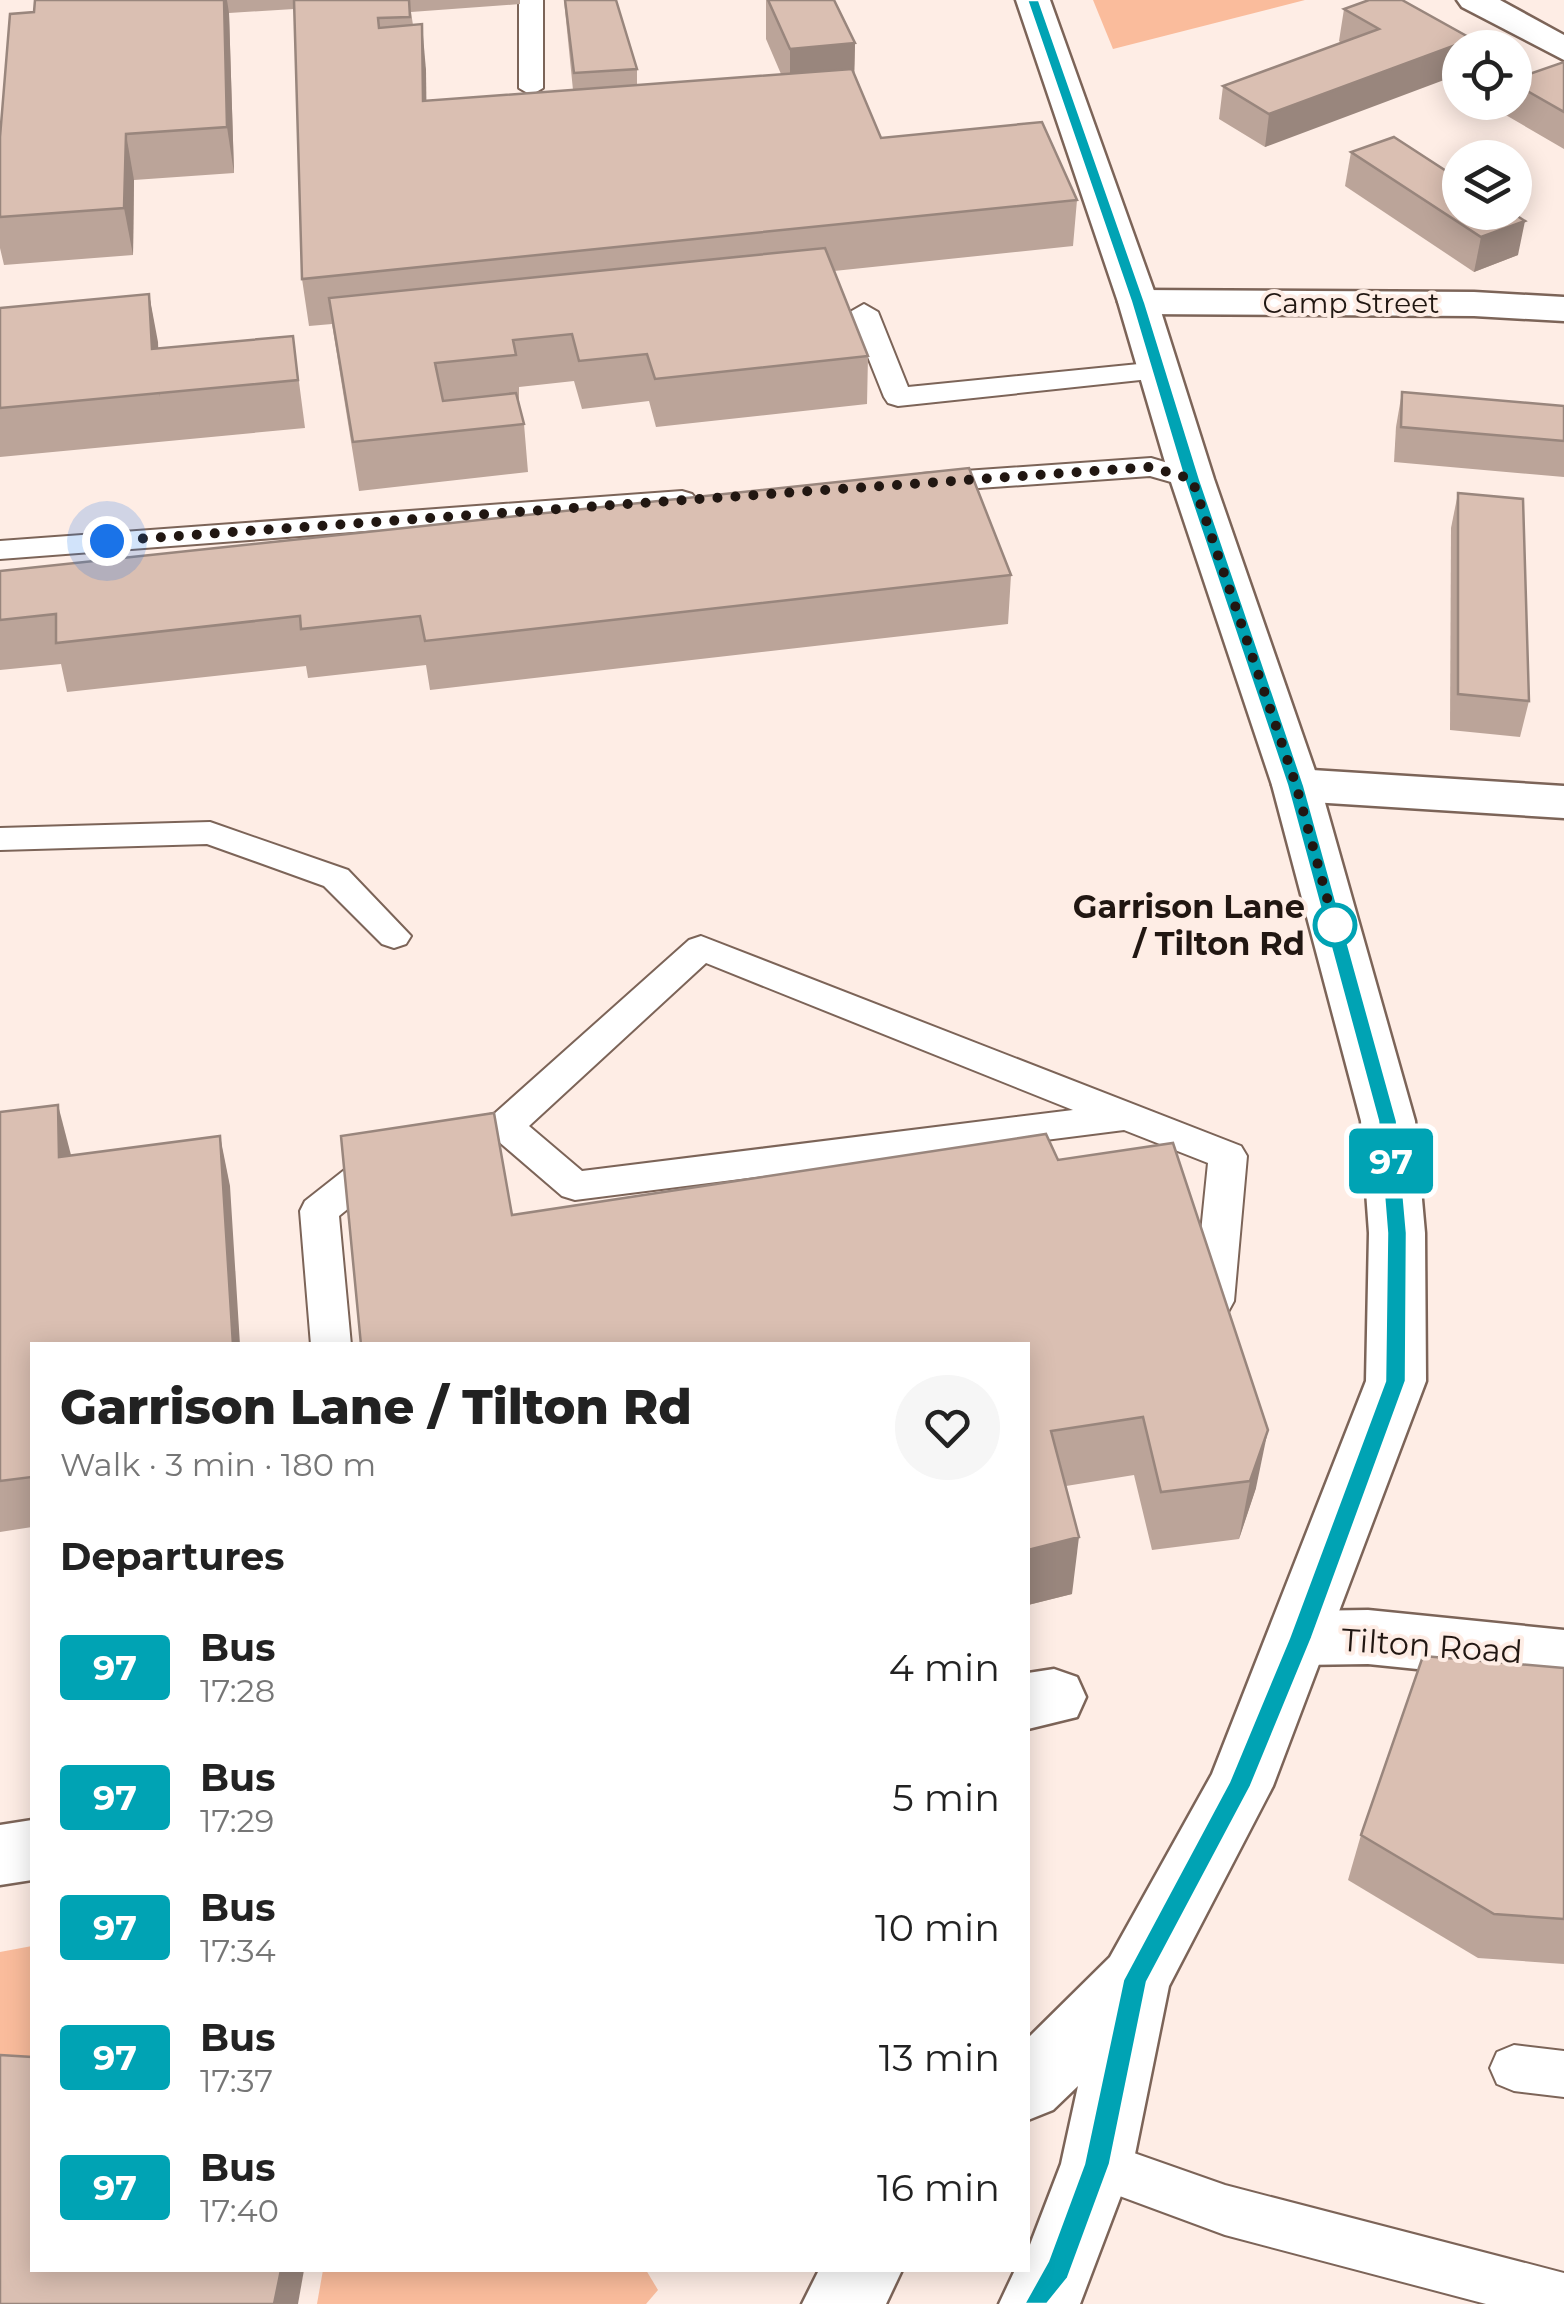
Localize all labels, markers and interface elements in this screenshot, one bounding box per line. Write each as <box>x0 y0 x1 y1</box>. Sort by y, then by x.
map controls <box>1442 30 1532 230</box>
button: locate <box>1442 30 1532 120</box>
button: layers <box>1442 140 1532 230</box>
street label: Camp Street <box>1263 286 1439 320</box>
your location <box>82 516 132 566</box>
place label: Garrison Lane / Tilton Rd <box>1073 887 1305 963</box>
marker: Garrison Lane / Tilton Rd <box>1314 904 1356 946</box>
line badge: 97 <box>1346 1128 1436 1194</box>
text: 97 <box>1369 1140 1413 1183</box>
button: heart <box>895 1375 1000 1480</box>
text: Garrison Lane / Tilton Rd <box>60 1378 692 1436</box>
text: Walk · 3 min · 180 m <box>60 1445 376 1484</box>
text: Departures <box>60 1533 284 1580</box>
street label: Tilton Road <box>1340 1620 1524 1671</box>
text: Bus <box>200 1624 275 1671</box>
text: 4 min <box>889 1644 1000 1691</box>
text: 97 <box>93 1646 137 1689</box>
text: 17:28 <box>200 1671 275 1710</box>
text: Bus <box>200 1754 275 1801</box>
text: 5 min <box>892 1774 1000 1821</box>
text: 97 <box>93 1776 137 1819</box>
text: 17:29 <box>200 1801 274 1840</box>
text: Bus <box>200 1884 275 1931</box>
text: 10 min <box>875 1904 1000 1951</box>
text: 97 <box>93 1906 137 1949</box>
text: 17:34 <box>200 1931 276 1970</box>
text: Bus <box>200 2014 275 2061</box>
text: 13 min <box>879 2034 1000 2081</box>
text: 97 <box>93 2036 137 2079</box>
text: 17:37 <box>200 2061 273 2100</box>
text: Bus <box>200 2144 275 2191</box>
text: 16 min <box>877 2164 1000 2211</box>
text: 97 <box>93 2166 137 2209</box>
text: 17:40 <box>200 2191 279 2230</box>

